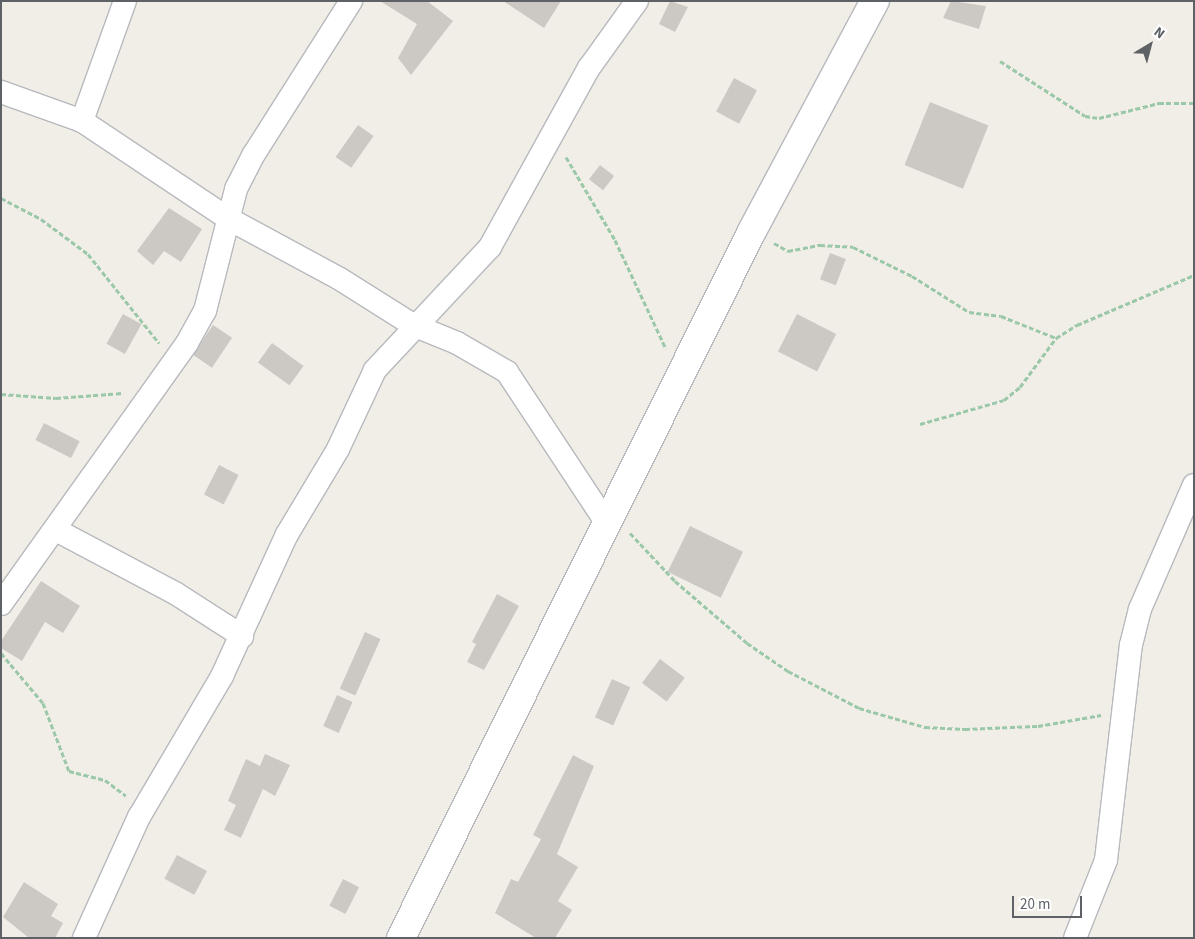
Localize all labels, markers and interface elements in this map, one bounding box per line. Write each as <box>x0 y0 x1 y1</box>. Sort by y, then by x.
north arrow <box>1125 20 1175 70</box>
text: N <box>1149 22 1169 44</box>
scale bar <box>1015 886 1085 918</box>
text: 20 m <box>1020 894 1050 915</box>

